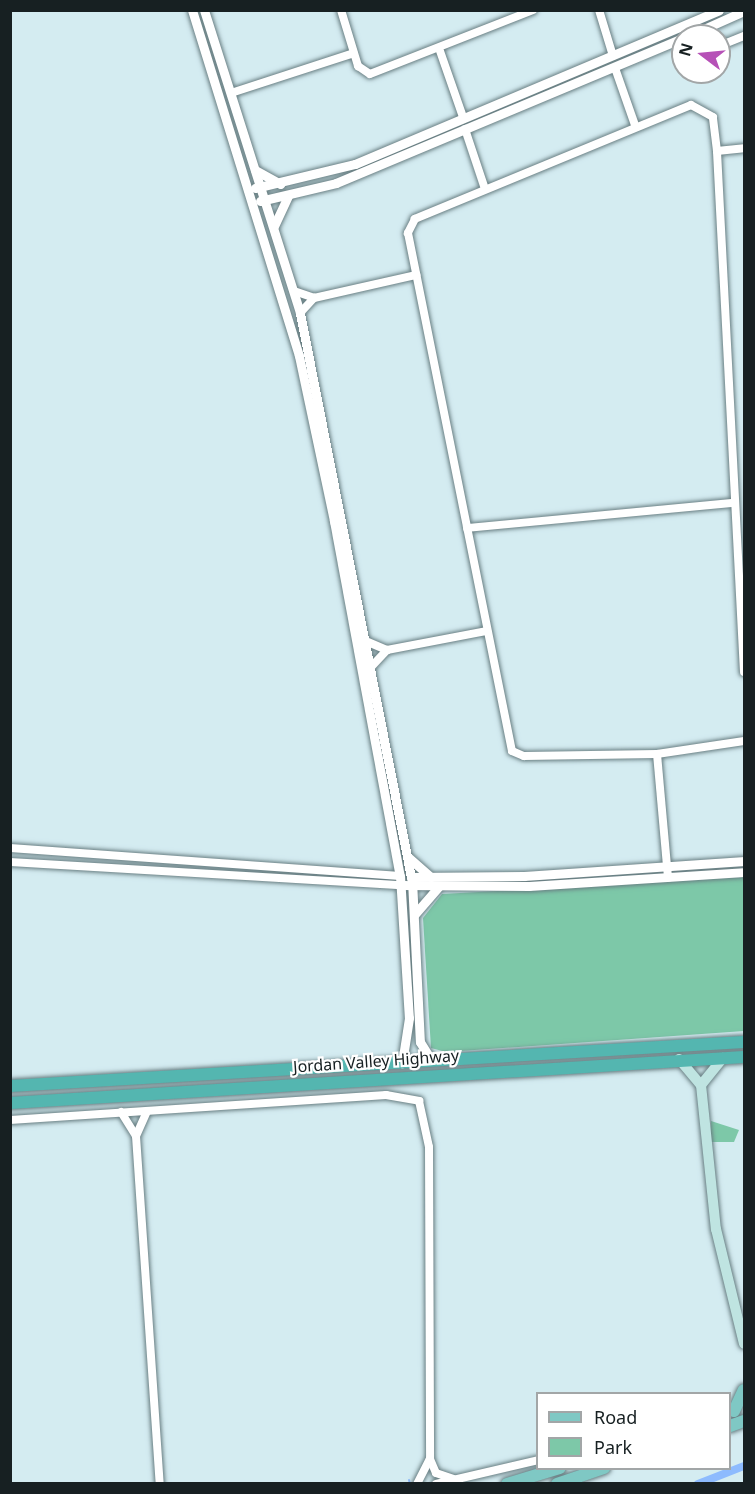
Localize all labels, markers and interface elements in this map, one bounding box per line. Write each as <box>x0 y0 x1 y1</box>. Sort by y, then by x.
north arrow <box>671 24 731 84</box>
text: N <box>673 40 698 59</box>
street label: Jordan Valley Highway <box>292 1046 460 1076</box>
legend <box>536 1392 731 1470</box>
text: Road <box>594 1405 637 1429</box>
text: Park <box>594 1435 632 1459</box>

